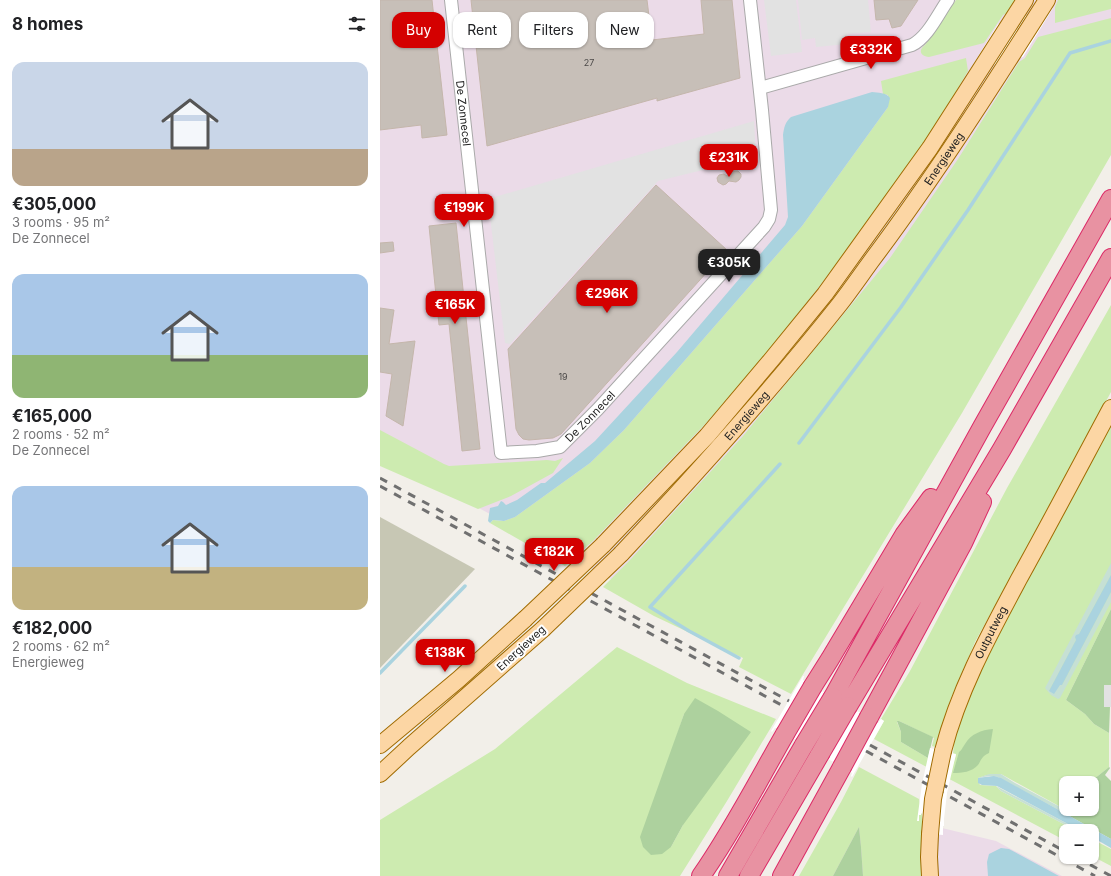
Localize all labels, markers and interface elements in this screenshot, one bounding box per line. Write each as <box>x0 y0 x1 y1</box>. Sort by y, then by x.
chip: Buy <box>392 12 445 48</box>
chip: Rent <box>453 12 511 48</box>
chip: Filters <box>519 12 588 48</box>
chip: New <box>596 12 654 48</box>
icon: filters <box>346 13 368 35</box>
text: 8 homes <box>12 14 83 34</box>
pin: €332K <box>843 36 899 70</box>
text: €332K <box>849 41 893 57</box>
house number: 27 <box>584 57 594 68</box>
street label: De Zonnecel <box>453 80 474 147</box>
icon: home <box>154 88 226 160</box>
street label: Energieweg <box>921 129 967 188</box>
pin: €231K <box>701 144 757 178</box>
text: €231K <box>709 149 749 165</box>
text: €305,000 <box>12 194 96 214</box>
pin: €199K <box>436 194 492 228</box>
text: €199K <box>444 199 484 215</box>
text: 3 rooms · 95 m² <box>12 214 110 230</box>
text: De Zonnecel <box>12 230 90 246</box>
pin: €305K <box>701 249 757 283</box>
text: €305K <box>707 254 751 270</box>
pin: €296K <box>579 280 635 314</box>
text: €296K <box>585 285 629 301</box>
pin: €165K <box>427 291 483 325</box>
text: €165K <box>435 296 475 312</box>
icon: home <box>154 300 226 372</box>
house number: 19 <box>558 371 568 382</box>
street label: De Zonnecel <box>562 388 618 445</box>
street label: Energieweg <box>721 388 772 443</box>
text: €165,000 <box>12 406 92 426</box>
text: 2 rooms · 52 m² <box>12 426 110 442</box>
text: De Zonnecel <box>12 442 90 458</box>
icon: home <box>154 512 226 584</box>
pin: €182K <box>526 538 582 572</box>
text: €182K <box>534 543 574 559</box>
street label: Outputweg <box>972 604 1010 661</box>
text: €182,000 <box>12 618 92 638</box>
street label: Energieweg <box>494 622 548 674</box>
text: 2 rooms · 62 m² <box>12 638 110 654</box>
pin: €138K <box>417 639 473 673</box>
text: €138K <box>425 644 465 660</box>
text: Energieweg <box>12 654 84 670</box>
map controls <box>1059 776 1099 864</box>
button: + <box>1059 776 1099 816</box>
button: − <box>1059 824 1099 864</box>

